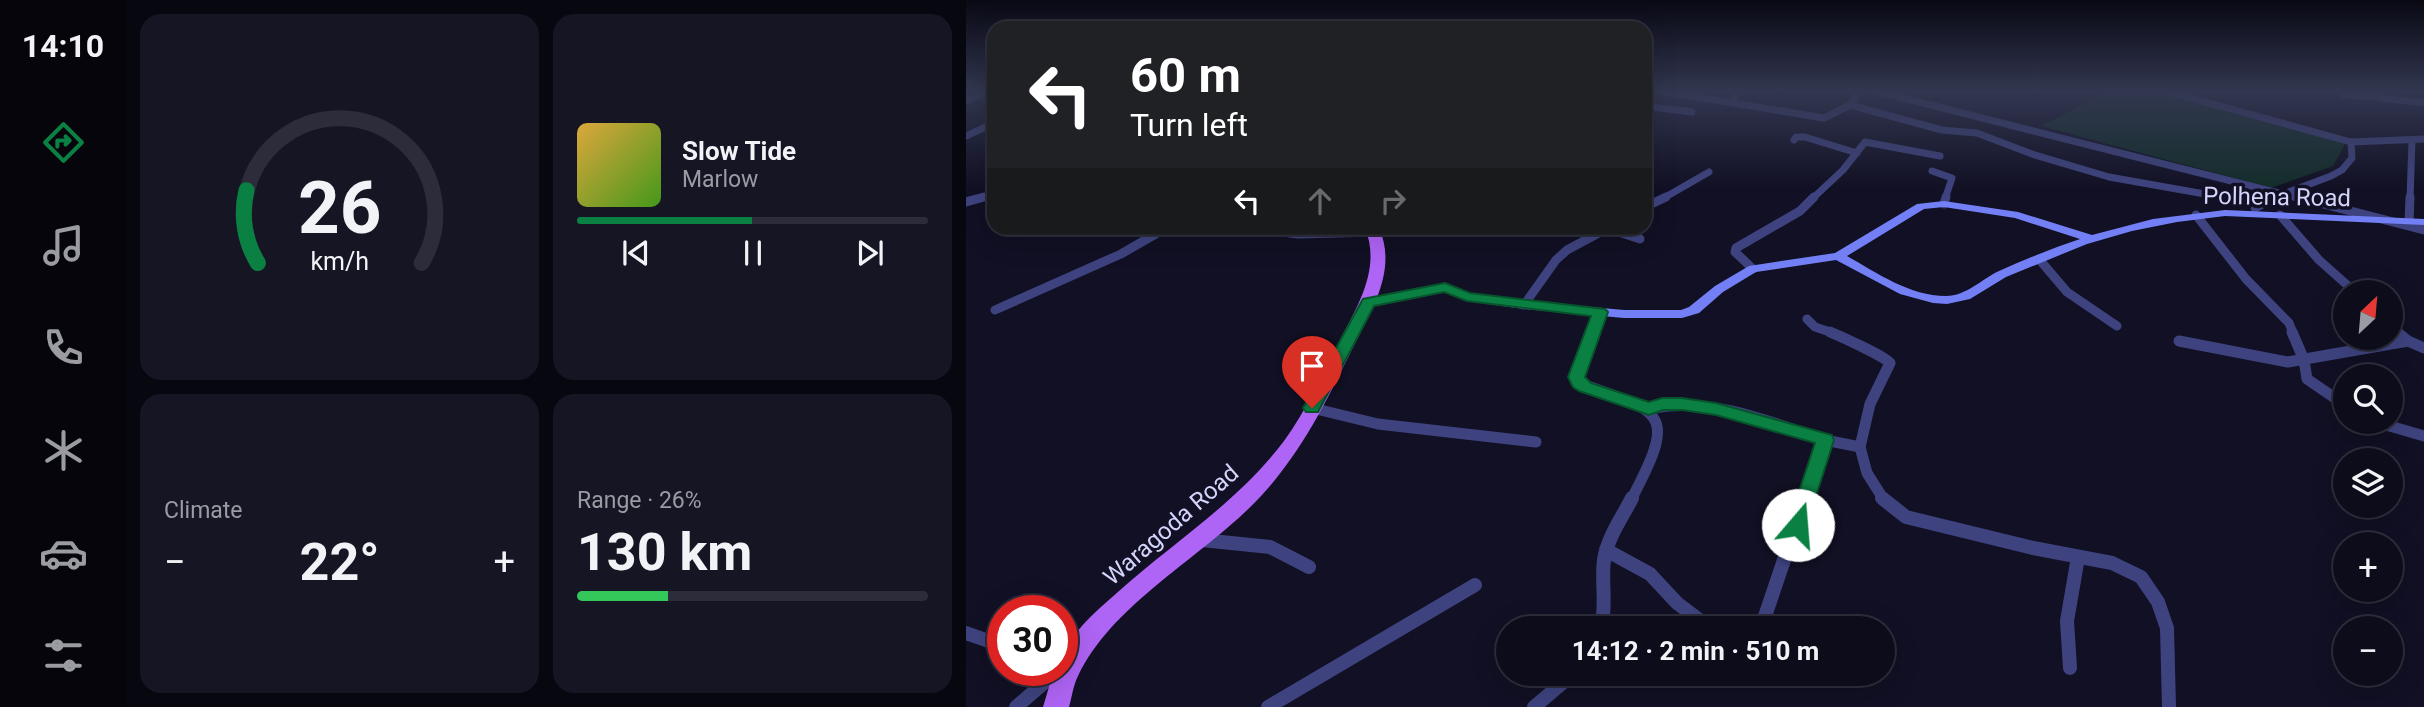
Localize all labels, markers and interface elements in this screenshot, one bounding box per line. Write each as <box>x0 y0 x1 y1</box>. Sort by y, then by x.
text: 14:10 <box>22 27 104 65</box>
text: 60 m <box>1130 47 1241 104</box>
icon: left <box>1015 49 1106 140</box>
text: Turn left <box>1130 106 1248 144</box>
icon: directions <box>39 118 88 167</box>
text: Slow Tide <box>682 136 796 166</box>
text: 26 <box>298 166 381 252</box>
text: Marlow <box>682 166 758 193</box>
icon: left <box>1228 182 1266 220</box>
icon: ahead <box>1301 182 1339 220</box>
icon: right <box>1374 182 1412 220</box>
street label: Polhena Road <box>2203 182 2351 212</box>
icon: music <box>39 221 88 270</box>
icon: previous <box>617 234 655 272</box>
icon: pause <box>734 234 772 272</box>
icon: next <box>851 234 889 272</box>
text: km/h <box>310 247 369 276</box>
north arrow <box>2333 280 2403 350</box>
map controls <box>2333 280 2403 686</box>
icon: phone <box>39 323 88 372</box>
pin <box>1282 336 1342 408</box>
icon: arrive <box>1293 347 1331 385</box>
button: search <box>2333 364 2403 434</box>
icon: climate <box>39 426 88 475</box>
button: layers <box>2333 448 2403 518</box>
street label: Waragoda Road <box>1098 459 1244 591</box>
text: Range · 26% <box>577 487 702 514</box>
position arrow <box>1761 488 1835 562</box>
text: Climate <box>164 497 243 524</box>
text: 130 km <box>577 522 752 583</box>
icon: car <box>39 529 88 578</box>
text: 22° <box>300 532 380 593</box>
button: + <box>2333 532 2403 602</box>
text: − <box>164 540 186 584</box>
text: + <box>493 540 515 584</box>
speed limit sign: 30 <box>987 595 1078 686</box>
button: − <box>2333 616 2403 686</box>
icon: filters <box>39 631 88 680</box>
text: 14:12 · 2 min · 510 m <box>1572 636 1819 666</box>

